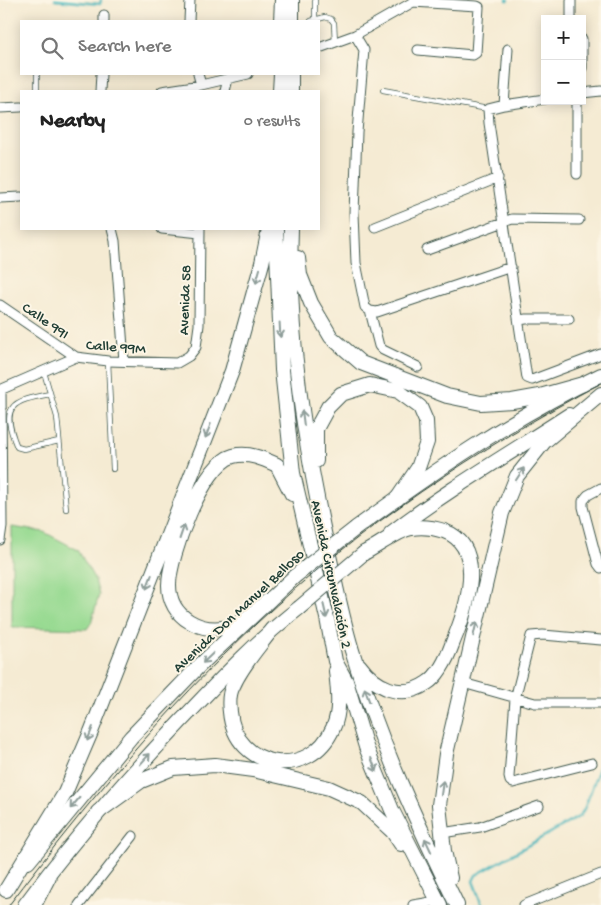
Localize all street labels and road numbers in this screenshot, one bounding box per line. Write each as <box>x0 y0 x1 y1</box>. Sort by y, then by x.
street label: Avenida 58 <box>176 265 196 336</box>
street label: Calle 99I <box>18 299 72 344</box>
street label: Calle 99M <box>85 337 147 359</box>
street label: Avenida Circunvalación 2 <box>306 499 355 650</box>
street label: Avenida Don Manuel Belloso <box>170 546 309 677</box>

